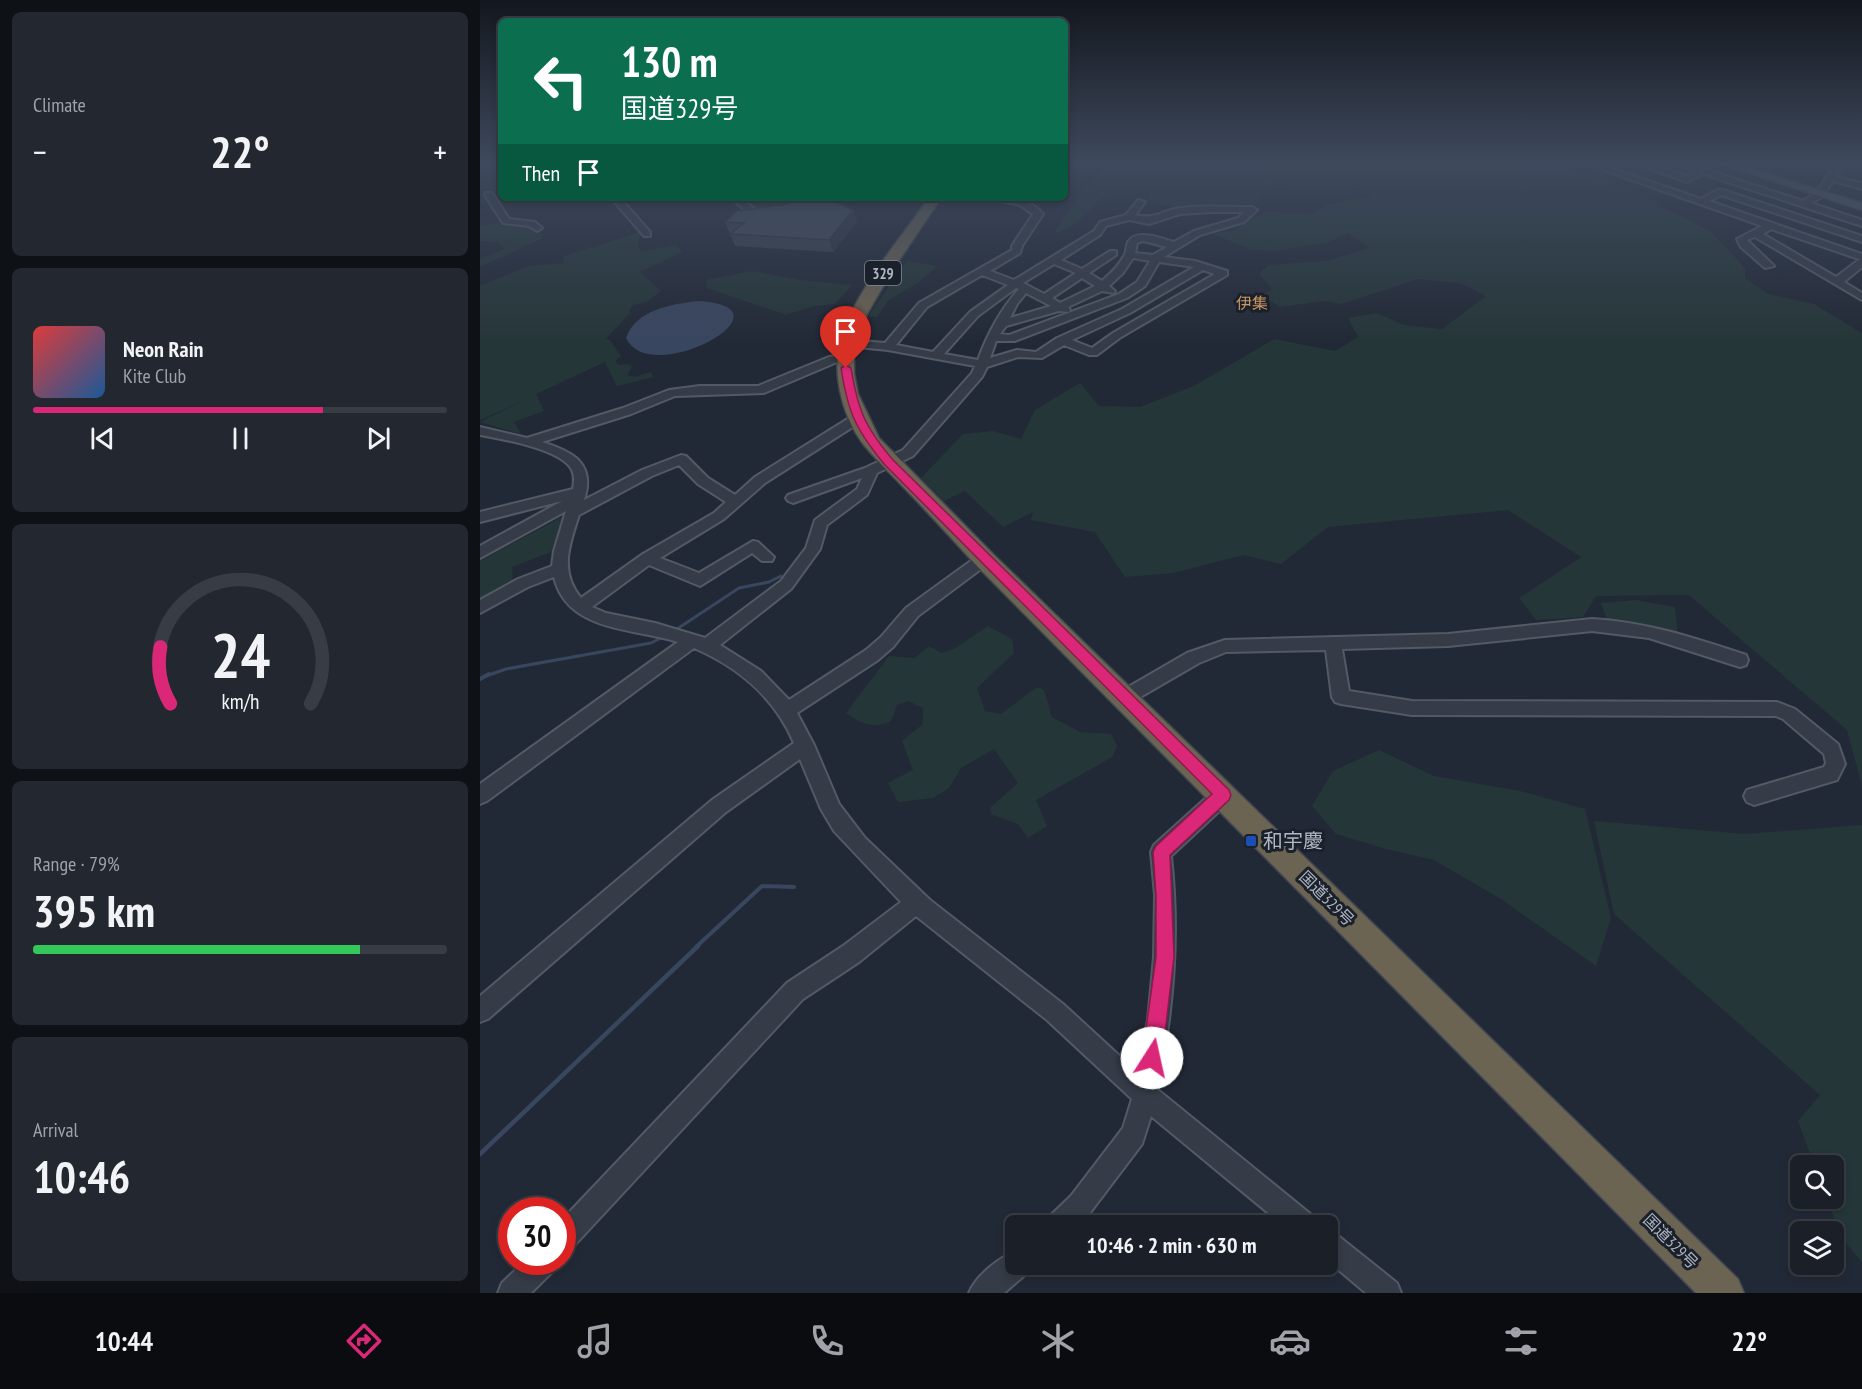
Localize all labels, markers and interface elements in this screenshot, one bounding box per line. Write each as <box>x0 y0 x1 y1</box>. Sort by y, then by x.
text: 130 m <box>621 34 718 89</box>
icon: left <box>522 42 600 120</box>
text: 国道329号 <box>621 91 738 125</box>
text: Climate <box>33 92 86 118</box>
text: 22° <box>210 122 270 180</box>
text: − <box>33 130 47 173</box>
text: + <box>433 130 447 173</box>
icon: arrive <box>572 156 605 189</box>
text: Then <box>522 159 560 187</box>
road number: 329 <box>865 261 901 285</box>
district label: 伊集 <box>1236 293 1268 313</box>
pin <box>820 306 871 368</box>
icon: arrive <box>829 315 862 348</box>
text: Neon Rain <box>123 335 203 363</box>
text: Kite Club <box>123 363 186 389</box>
icon: previous <box>86 422 119 455</box>
icon: pause <box>224 422 257 455</box>
icon: next <box>362 422 395 455</box>
text: 24 <box>210 614 270 695</box>
text: km/h <box>221 687 259 715</box>
place label: 和宇慶 <box>1263 828 1323 854</box>
marker: 和宇慶 <box>1244 834 1258 848</box>
text: Range · 79% <box>33 851 120 877</box>
street label: 国道329号 <box>1295 866 1359 930</box>
text: 395 km <box>33 881 155 939</box>
position arrow <box>1120 1026 1184 1090</box>
text: Arrival <box>33 1117 78 1143</box>
text: 10:46 <box>33 1147 130 1205</box>
map controls <box>1790 1155 1844 1275</box>
button: search <box>1790 1155 1844 1209</box>
speed limit sign: 30 <box>498 1197 576 1275</box>
street label: 国道329号 <box>1639 1209 1703 1273</box>
button: layers <box>1790 1221 1844 1275</box>
text: 10:46 · 2 min · 630 m <box>1086 1231 1257 1259</box>
icon: directions <box>343 1320 385 1362</box>
icon: music <box>574 1320 616 1362</box>
icon: phone <box>806 1320 848 1362</box>
icon: climate <box>1037 1320 1079 1362</box>
icon: car <box>1269 1320 1311 1362</box>
icon: filters <box>1500 1320 1542 1362</box>
text: 10:44 <box>95 1324 153 1358</box>
text: 22° <box>1732 1324 1767 1358</box>

